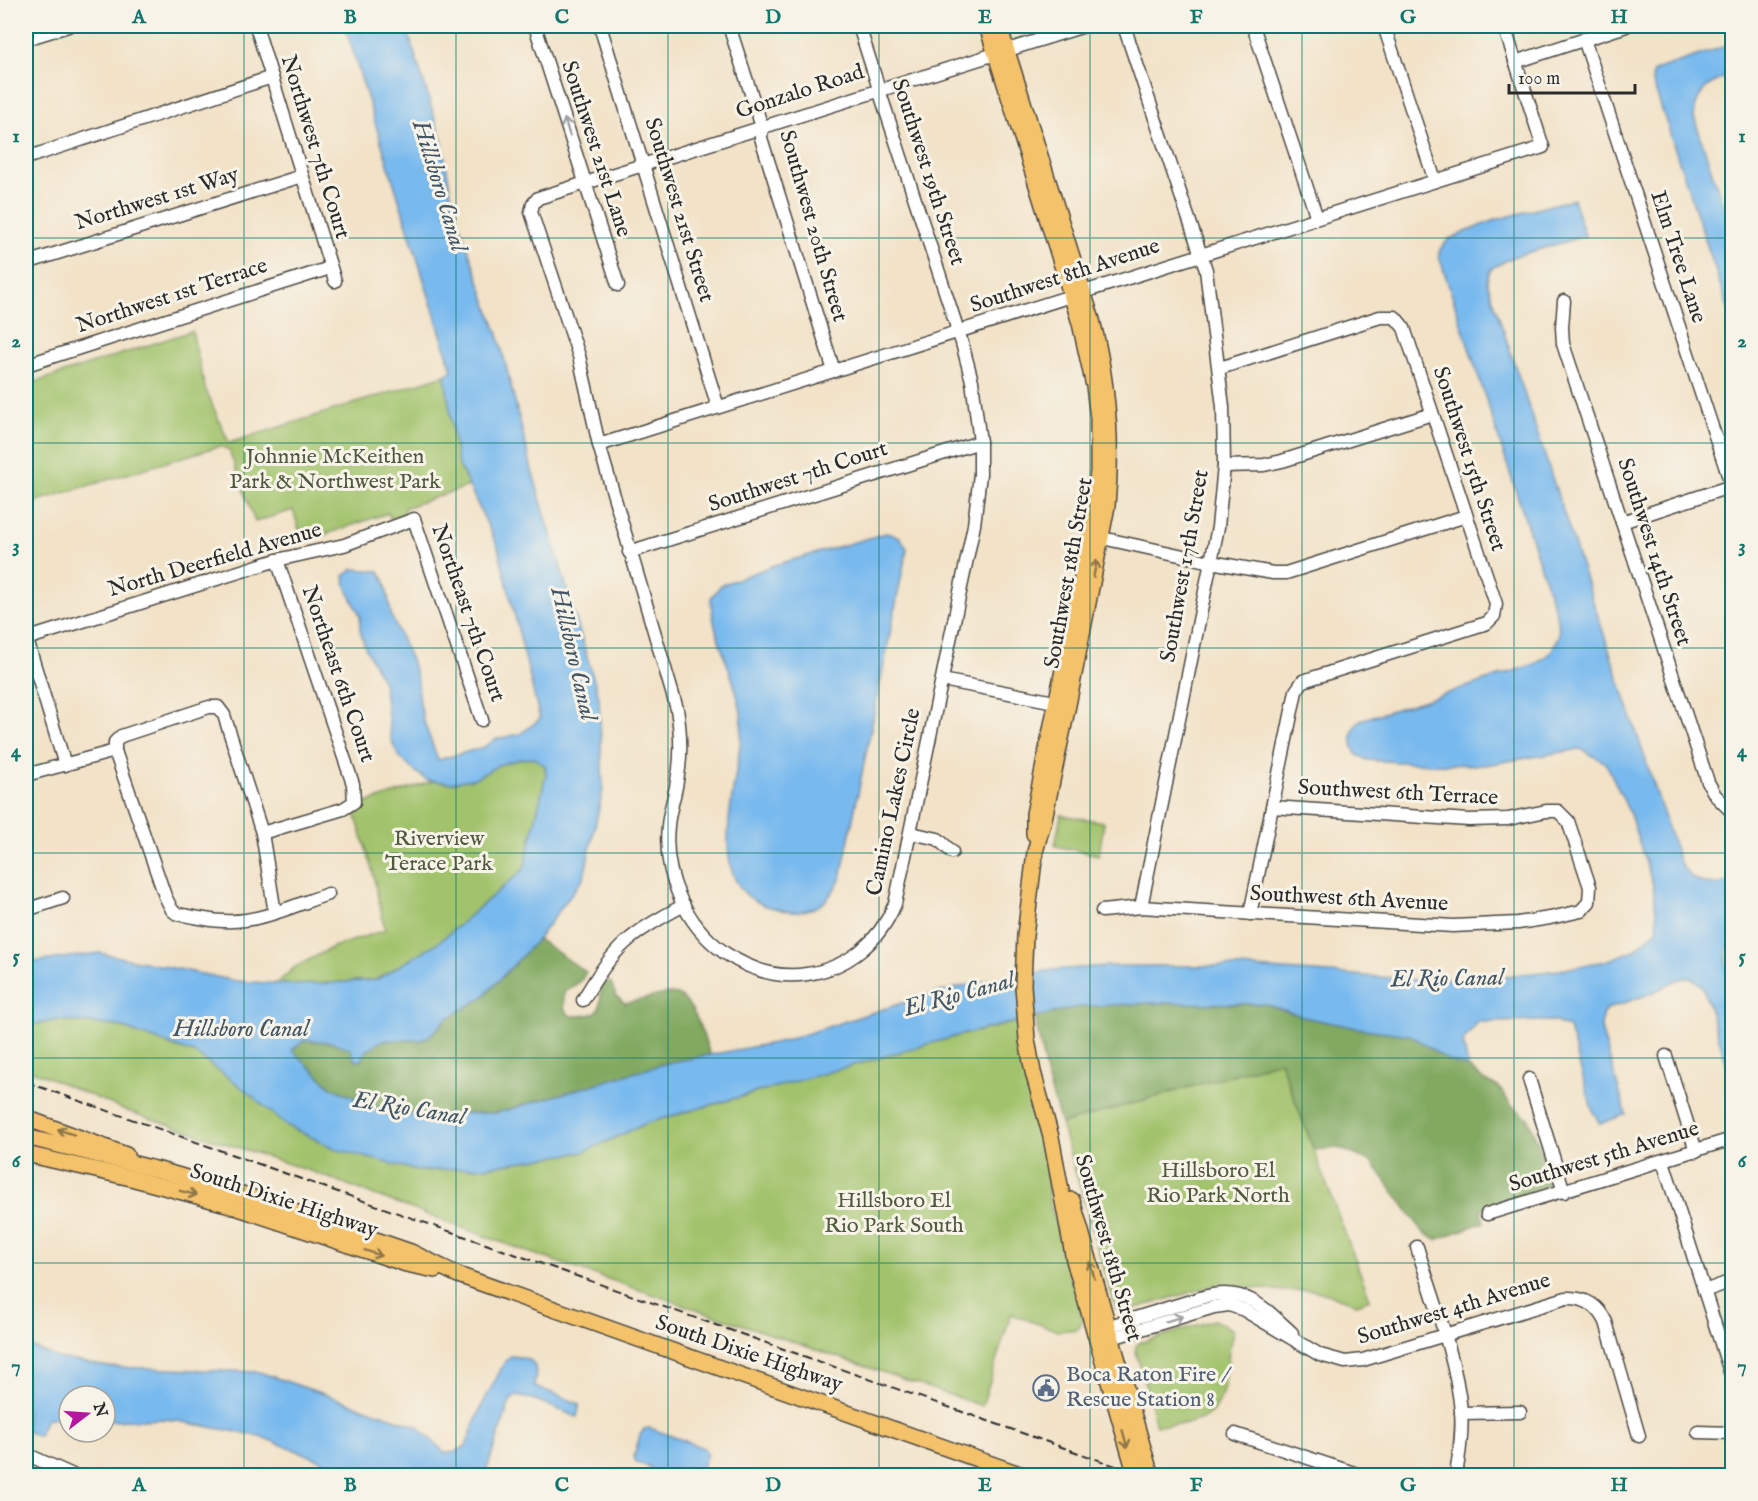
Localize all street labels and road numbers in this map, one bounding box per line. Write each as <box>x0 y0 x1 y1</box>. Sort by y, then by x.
street label: Northwest 7th Court <box>274 52 356 243</box>
street label: Southwest 21st Lane <box>554 57 638 241</box>
street label: Gonzalo Road <box>732 58 868 126</box>
street label: Southwest 19th Street <box>885 75 971 269</box>
street label: Southwest 21st Street <box>638 114 720 306</box>
street label: Southwest 20th Street <box>772 127 854 325</box>
street label: Northwest 1st Way <box>72 161 242 237</box>
street label: Elm Tree Lane <box>1643 187 1713 327</box>
street label: Southwest 8th Avenue <box>967 232 1163 320</box>
street label: Northwest 1st Terrace <box>73 252 271 340</box>
street label: Southwest 15th Street <box>1426 363 1512 555</box>
street label: Southwest 7th Court <box>705 435 892 519</box>
street label: Southwest 14th Street <box>1610 455 1698 650</box>
street label: Southwest 17th Street <box>1154 467 1216 665</box>
street label: Southwest 18th Street <box>1038 475 1100 671</box>
street label: North Deerfield Avenue <box>105 516 325 604</box>
street label: Northeast 7th Court <box>424 520 512 706</box>
street label: Northeast 6th Court <box>295 582 382 766</box>
street label: Camino Lakes Circle <box>860 706 928 898</box>
street label: Southwest 6th Terrace <box>1297 774 1499 812</box>
street label: Southwest 6th Avenue <box>1249 880 1449 918</box>
street label: Southwest 5th Avenue <box>1506 1115 1702 1199</box>
street label: Southwest 18th Street <box>1068 1151 1148 1345</box>
street label: South Dixie Highway <box>186 1157 382 1245</box>
street label: Southwest 4th Avenue <box>1354 1266 1554 1352</box>
street label: South Dixie Highway <box>652 1309 846 1399</box>

